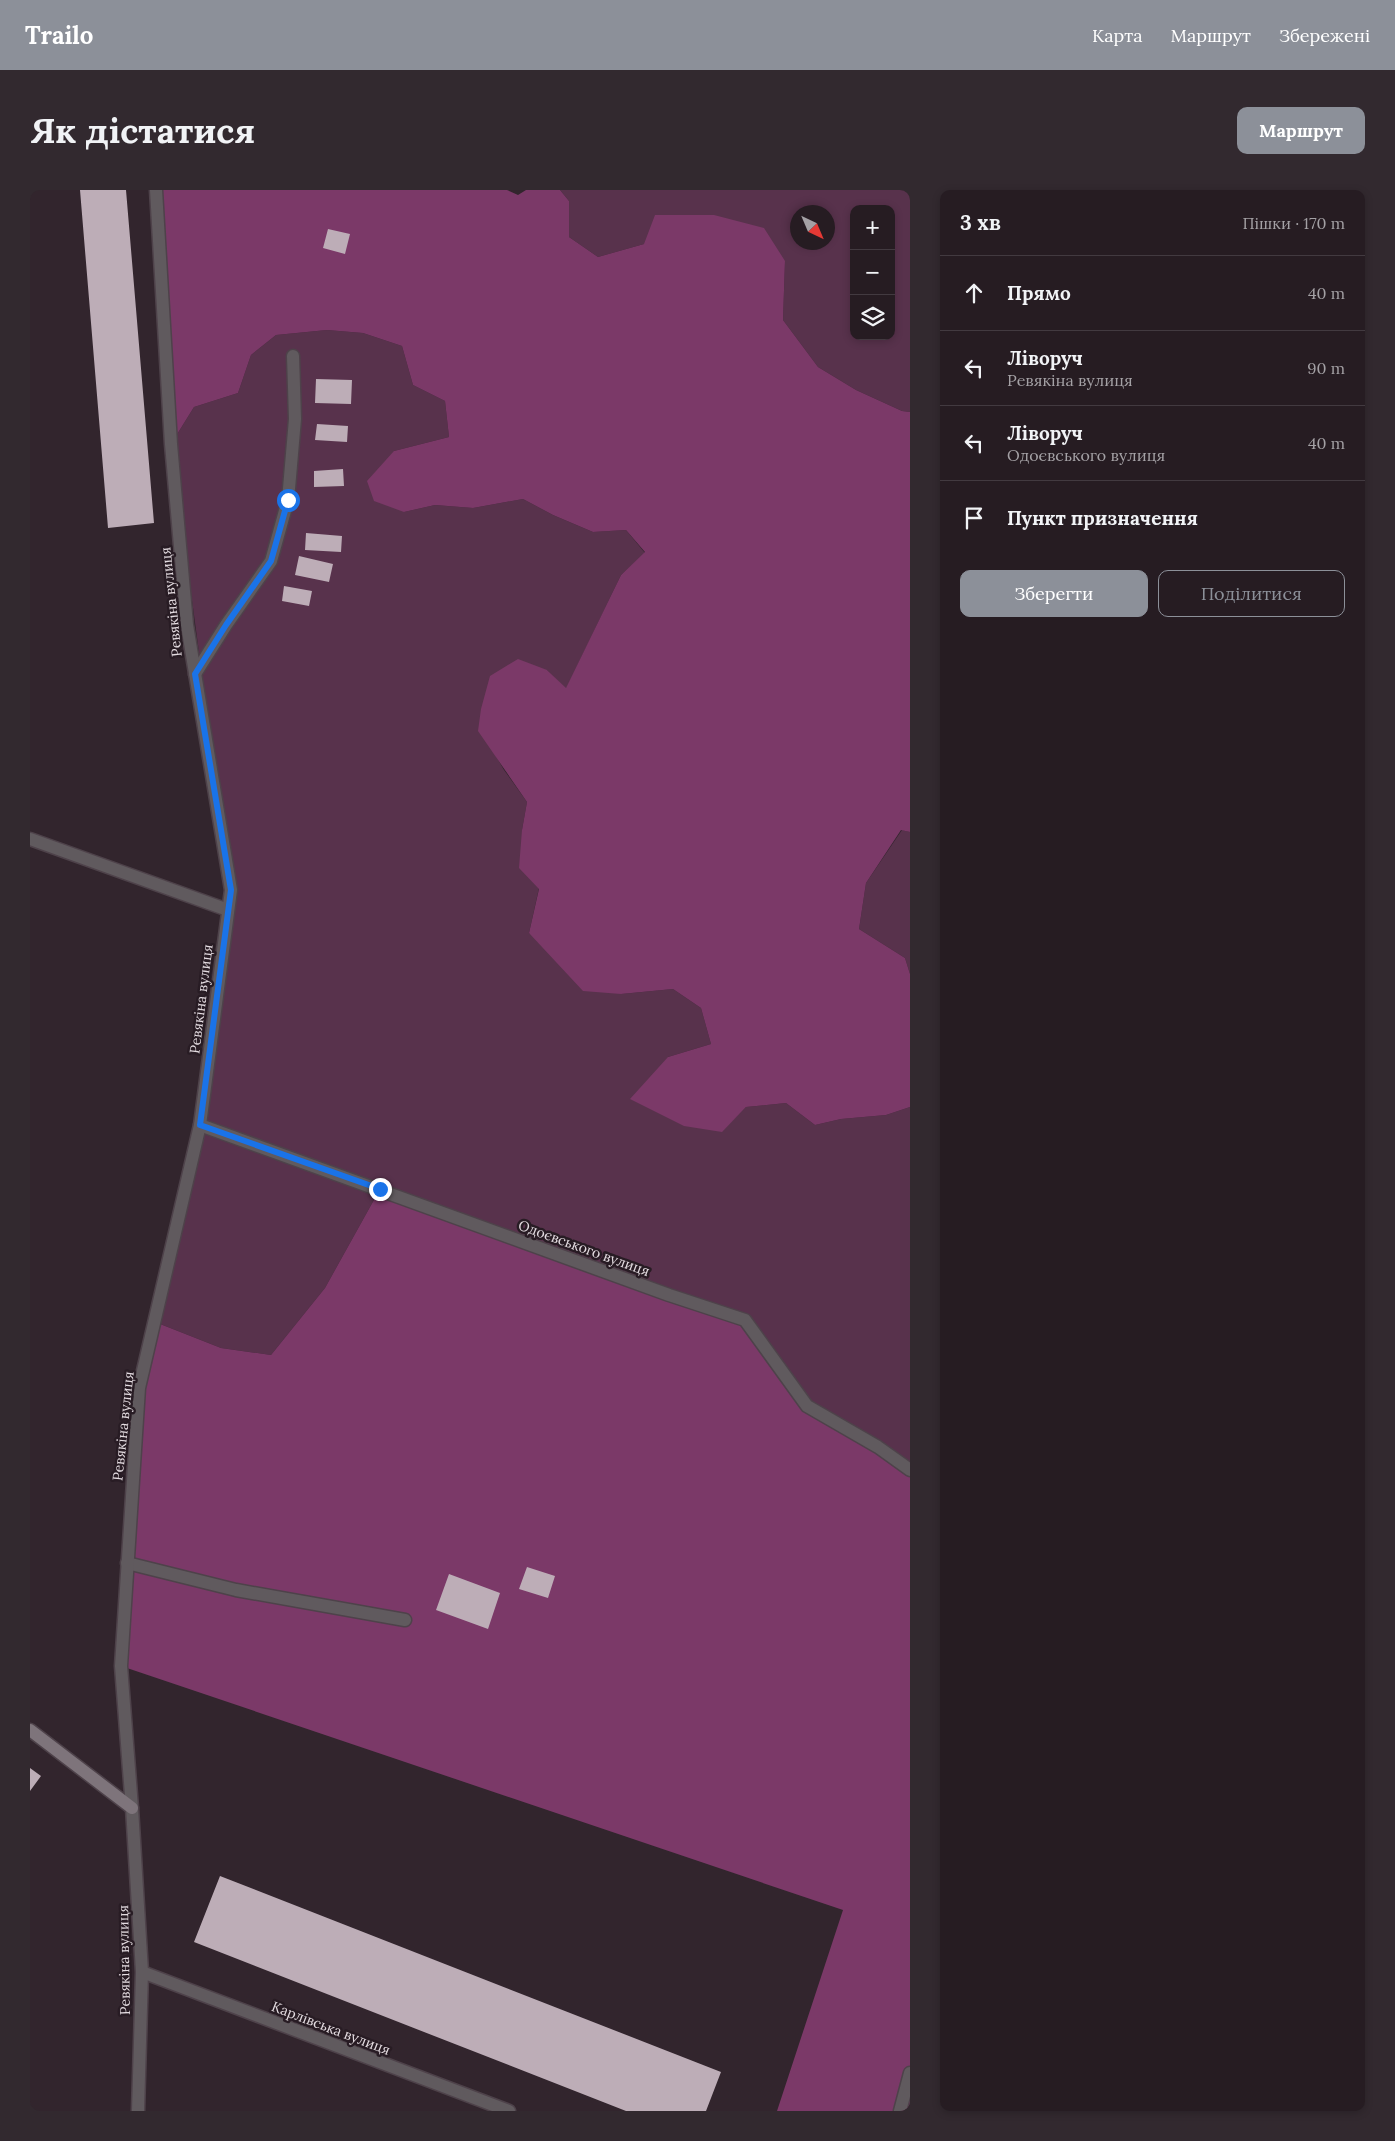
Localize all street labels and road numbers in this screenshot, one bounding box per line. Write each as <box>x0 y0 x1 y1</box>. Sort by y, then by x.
street label: Ревякіна вулиця <box>156 546 186 658</box>
street label: Ревякіна вулиця <box>185 943 217 1055</box>
street label: Одоєвського вулиця <box>516 1216 652 1280</box>
street label: Ревякіна вулиця <box>108 1370 138 1482</box>
street label: Ревякіна вулиця <box>114 1905 134 2015</box>
street label: Карлівська вулиця <box>269 1997 393 2059</box>

